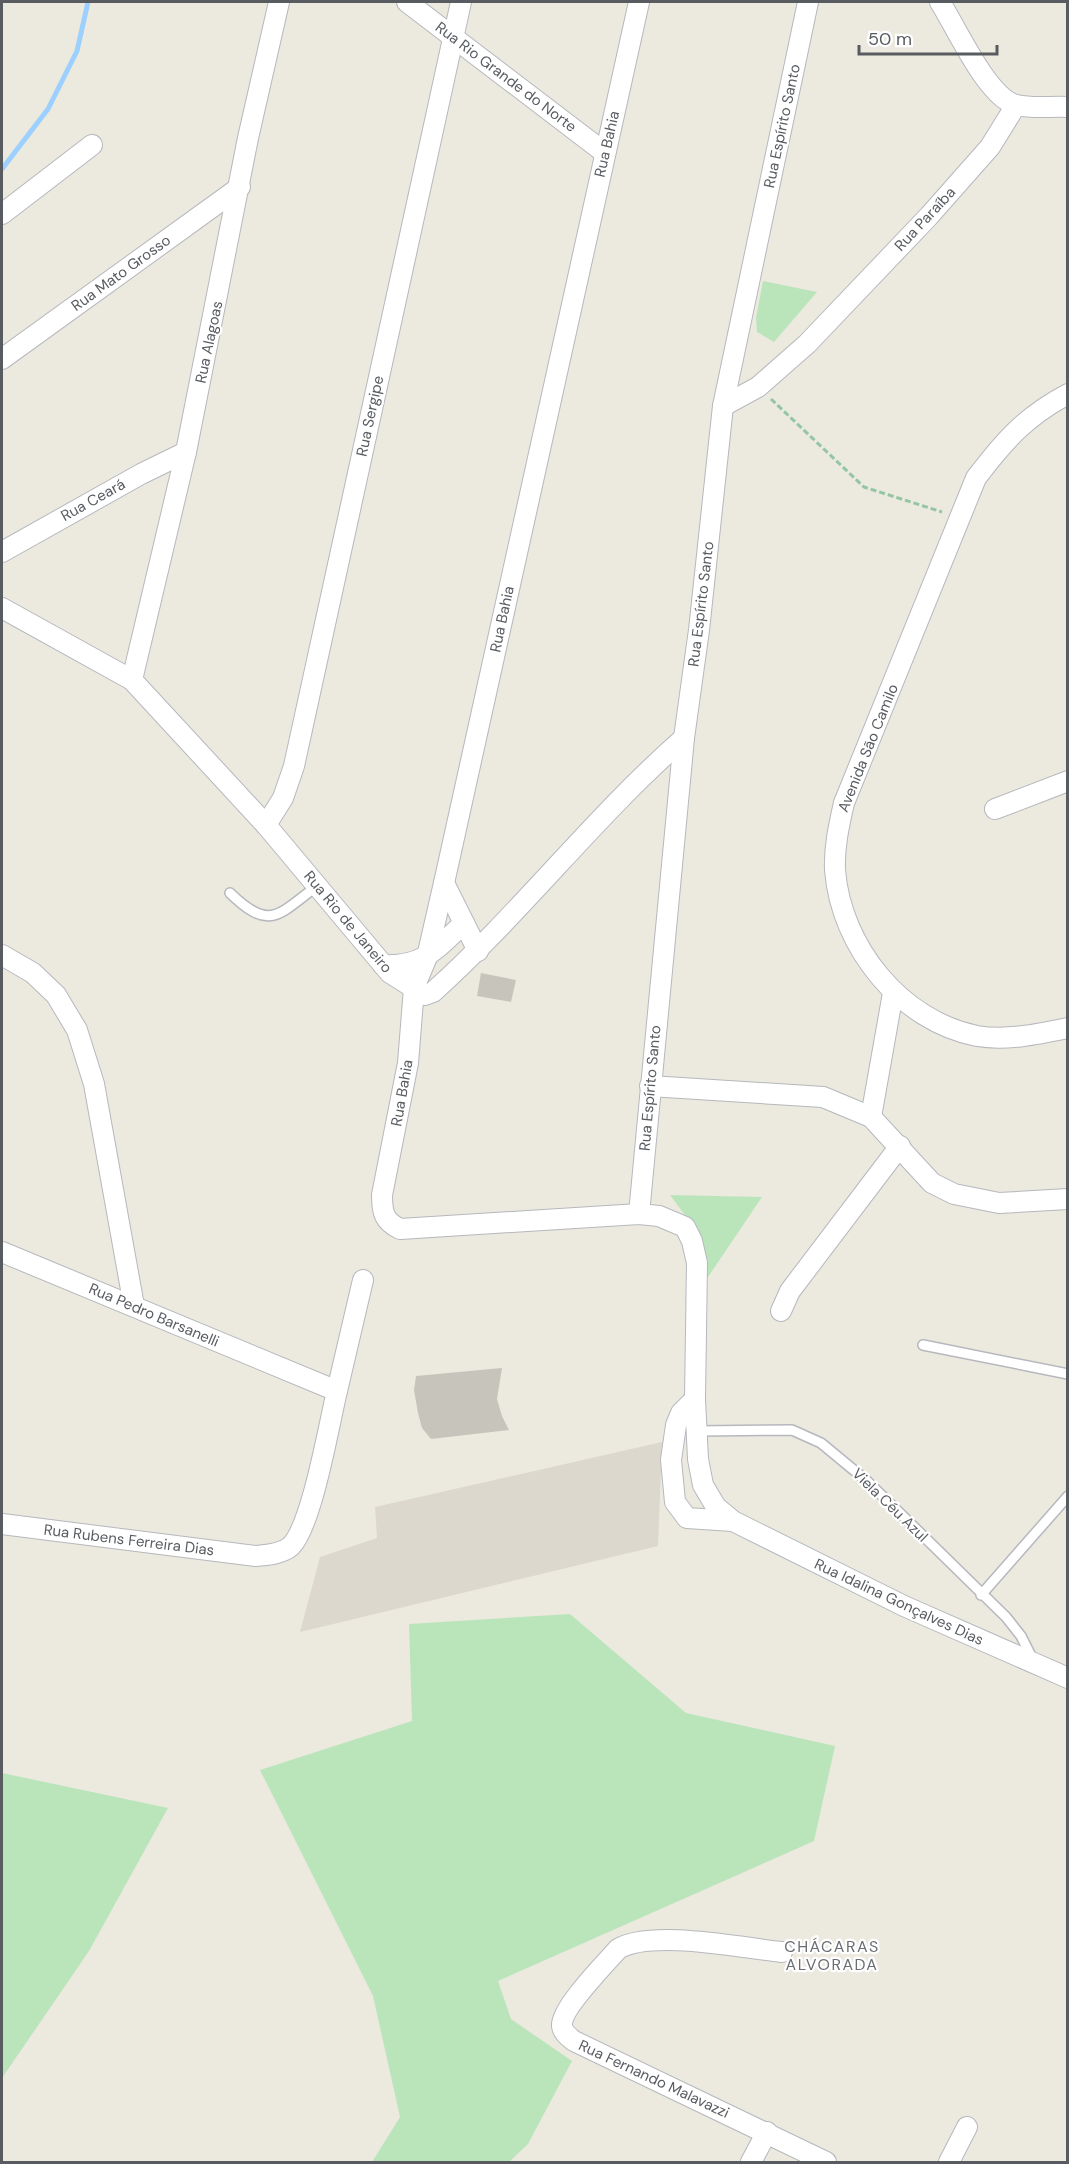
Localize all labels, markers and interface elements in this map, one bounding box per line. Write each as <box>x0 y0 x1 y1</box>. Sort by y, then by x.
street label: Rua Rio Grande do Norte <box>431 17 581 137</box>
scale bar <box>859 18 997 56</box>
text: 50 m <box>868 27 912 51</box>
street label: Rua Espírito Santo <box>759 62 805 190</box>
street label: Rua Bahia <box>590 109 624 179</box>
street label: Rua Paraíba <box>890 183 960 255</box>
street label: Rua Mato Grosso <box>67 230 175 316</box>
street label: Rua Alagoas <box>191 299 227 385</box>
street label: Rua Sergipe <box>352 374 388 458</box>
street label: Rua Ceará <box>57 474 129 526</box>
street label: Rua Espírito Santo <box>683 540 719 668</box>
street label: Rua Bahia <box>485 584 519 654</box>
street label: Avenida São Camilo <box>833 681 903 815</box>
street label: Rua Rio de Janeiro <box>299 867 397 977</box>
street label: Rua Espírito Santo <box>635 1024 665 1152</box>
street label: Rua Bahia <box>386 1058 418 1128</box>
street label: Rua Pedro Barsanelli <box>86 1278 222 1352</box>
street label: Viela Céu Azul <box>848 1464 932 1546</box>
street label: Rua Rubens Ferreira Dias <box>43 1520 215 1560</box>
street label: Rua Idalina Gonçalves Dias <box>811 1554 987 1650</box>
district label: CHÁCARAS ALVORADA <box>784 1936 880 1975</box>
street label: Rua Fernando Malavazzi <box>575 2035 733 2123</box>

